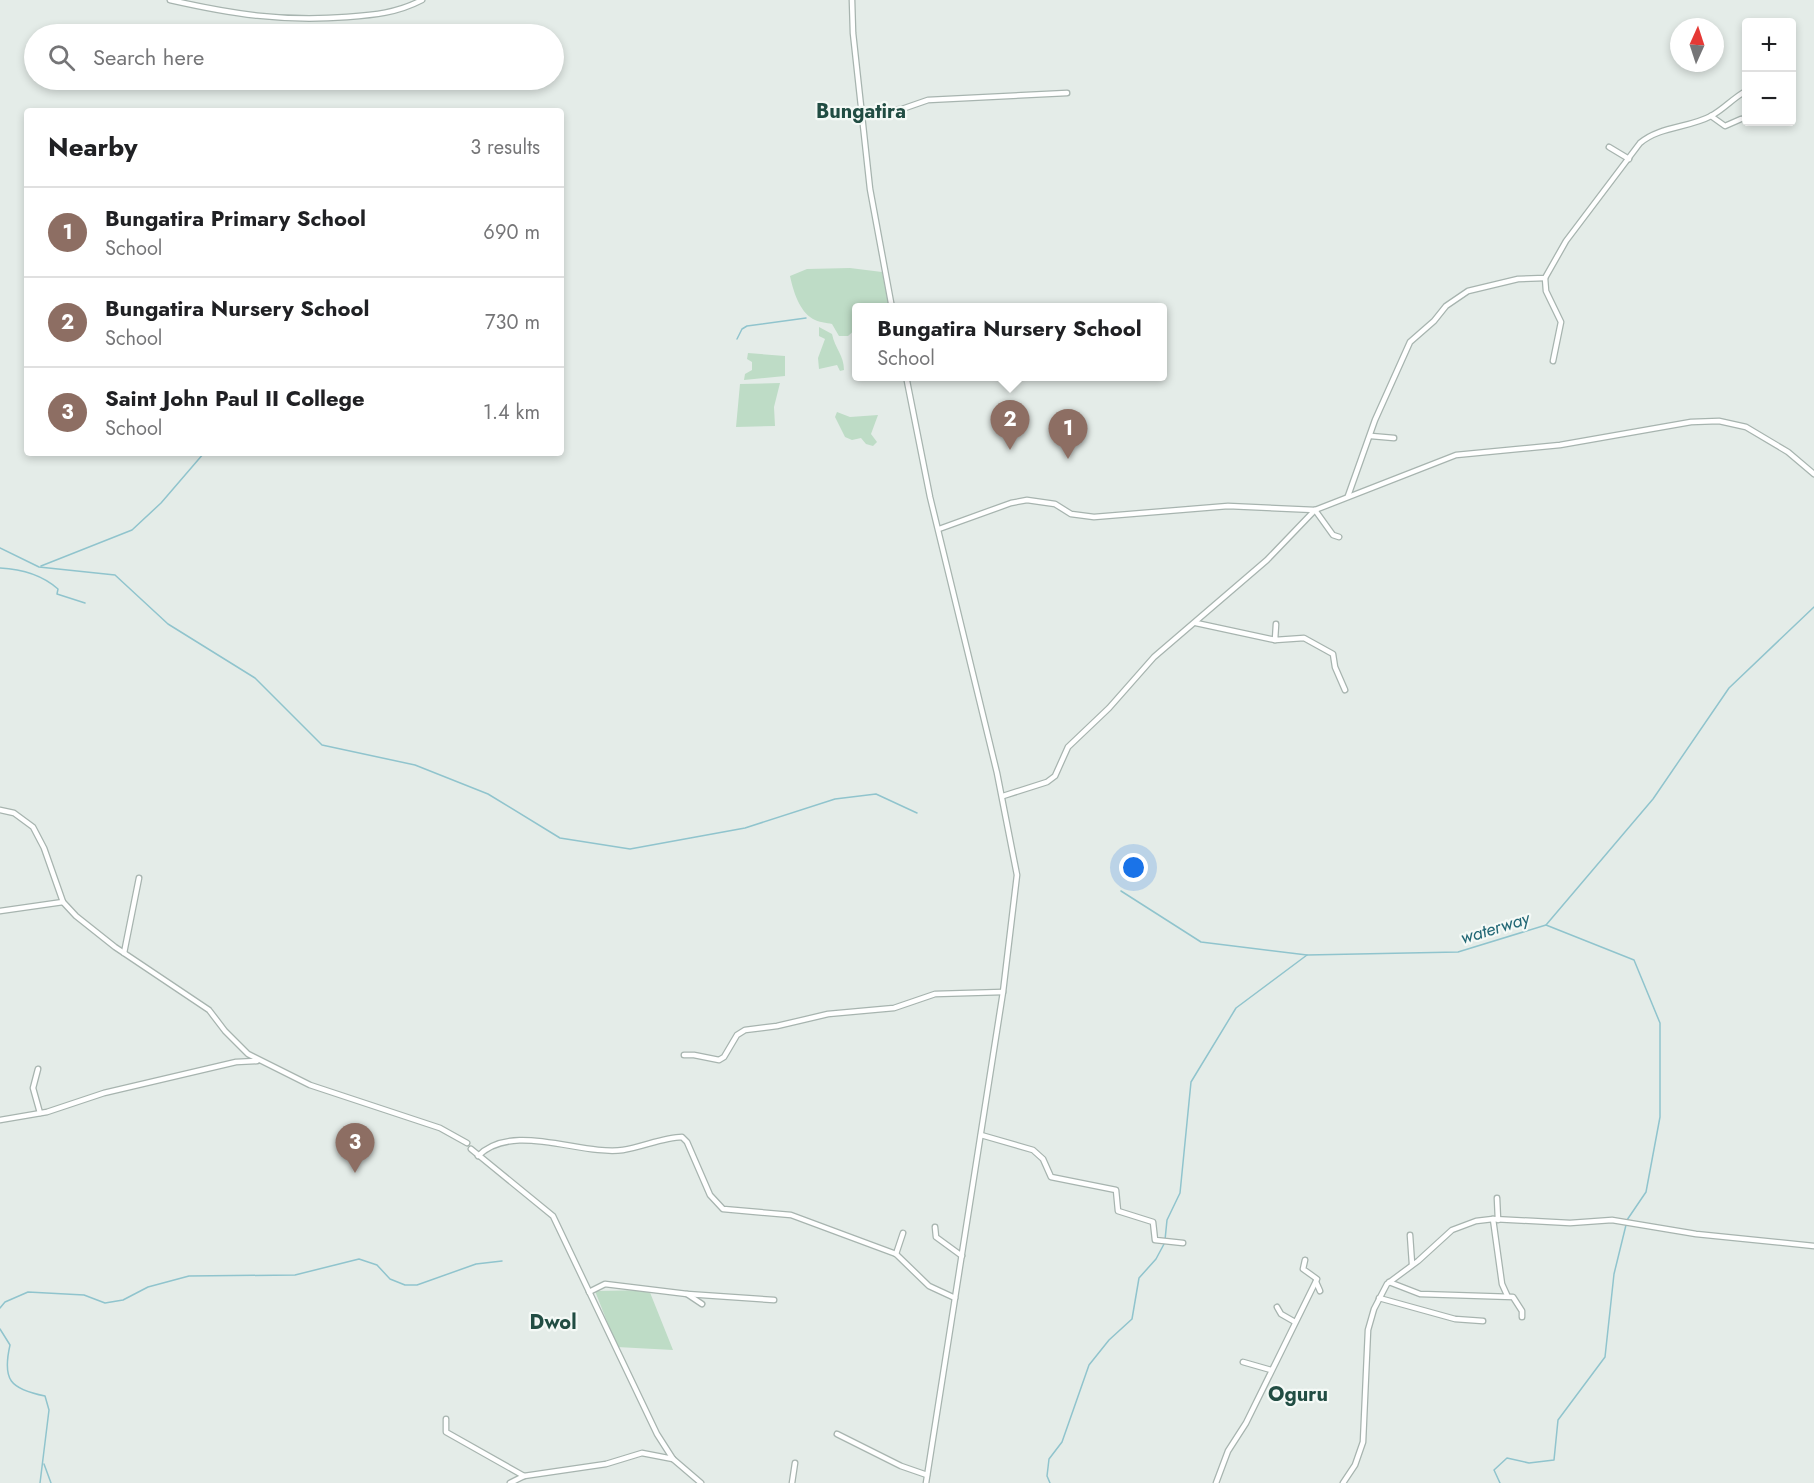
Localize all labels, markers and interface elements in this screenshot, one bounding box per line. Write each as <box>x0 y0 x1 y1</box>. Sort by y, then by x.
north arrow <box>1670 18 1724 72</box>
map controls <box>1742 18 1796 126</box>
button: + <box>1742 18 1796 72</box>
search box <box>24 24 564 90</box>
icon: search <box>45 41 78 74</box>
text: Search here <box>93 41 204 73</box>
button: − <box>1742 72 1796 126</box>
district label: Bungatira <box>816 97 906 126</box>
text: Nearby <box>48 128 137 166</box>
text: 3 results <box>470 133 540 162</box>
text: Bungatira Primary School <box>105 202 366 234</box>
text: 1 <box>62 218 73 247</box>
text: 690 m <box>483 218 540 247</box>
text: School <box>105 234 162 263</box>
text: Bungatira Nursery School <box>105 292 369 324</box>
popup <box>852 303 1167 381</box>
text: 2 <box>61 308 74 337</box>
text: 730 m <box>485 308 540 337</box>
text: Bungatira Nursery School <box>877 312 1142 344</box>
text: School <box>105 324 162 353</box>
text: School <box>877 344 935 373</box>
text: Saint John Paul II College <box>105 382 365 414</box>
text: 3 <box>61 398 74 427</box>
text: 1.4 km <box>483 398 540 427</box>
pin: 2 <box>990 400 1030 450</box>
pin: 1 <box>1048 410 1088 459</box>
text: School <box>105 414 162 443</box>
your location <box>1119 853 1148 882</box>
water label: waterway <box>1457 905 1534 951</box>
pin: 3 <box>336 1124 374 1173</box>
district label: Dwol <box>529 1308 577 1337</box>
district label: Oguru <box>1268 1380 1328 1409</box>

